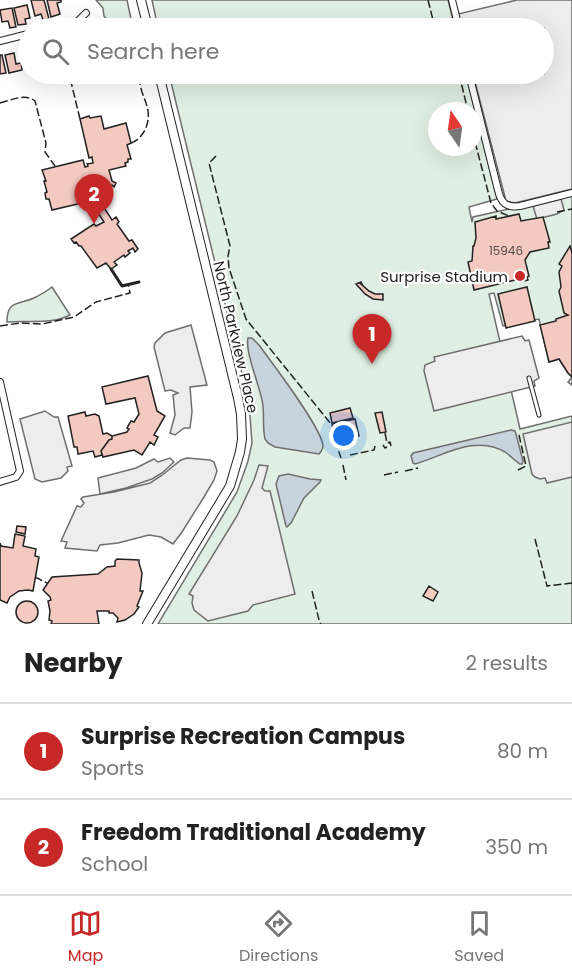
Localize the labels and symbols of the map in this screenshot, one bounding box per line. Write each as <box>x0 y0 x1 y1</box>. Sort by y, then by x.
north arrow <box>428 102 482 156</box>
pin: 2 <box>74 174 113 224</box>
house number: 15946 <box>489 242 523 259</box>
street label: North Parkview Place <box>208 259 264 415</box>
place label: Surprise Stadium <box>380 266 508 287</box>
marker: Surprise Stadium <box>513 269 527 283</box>
pin: 1 <box>352 314 392 364</box>
your location <box>329 421 358 450</box>

